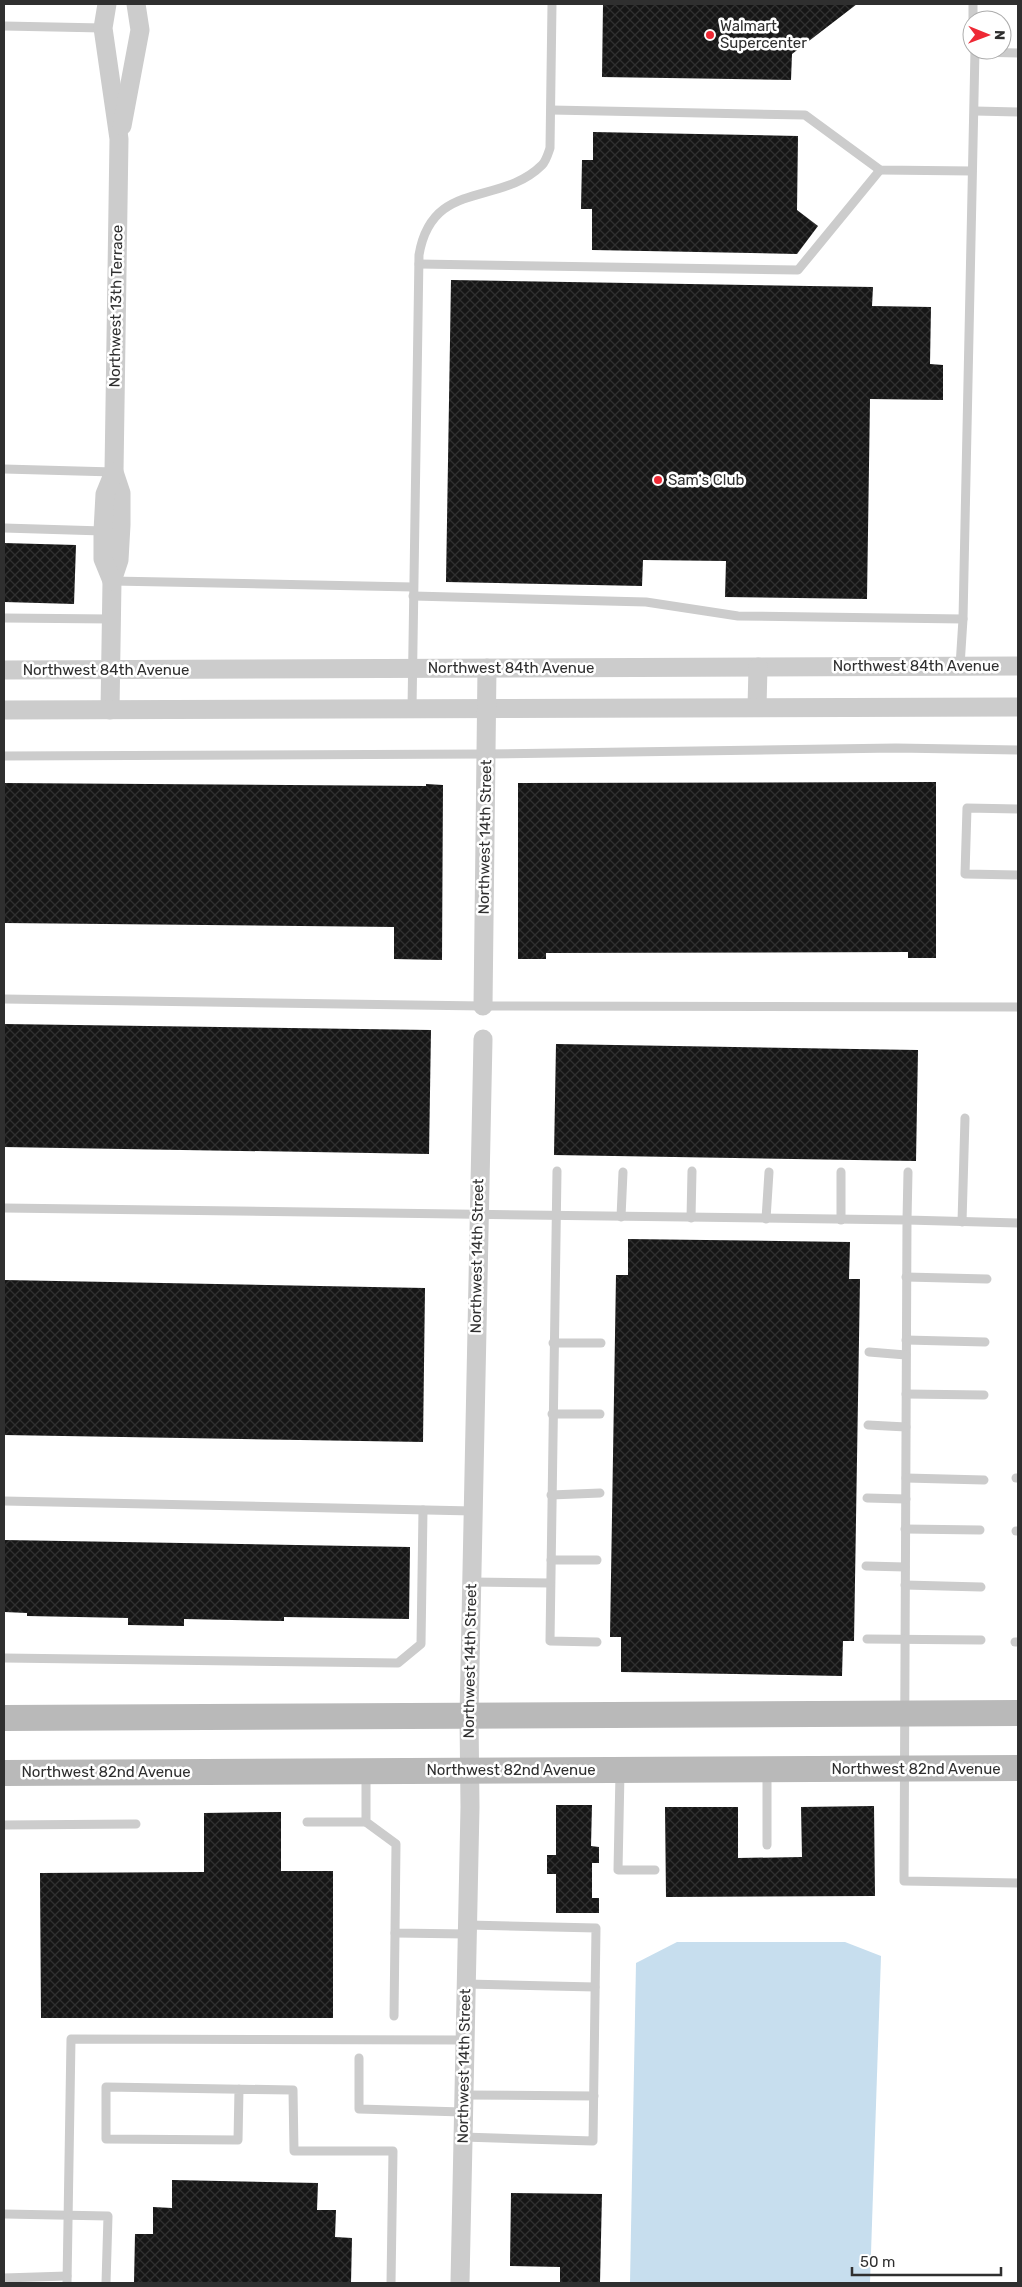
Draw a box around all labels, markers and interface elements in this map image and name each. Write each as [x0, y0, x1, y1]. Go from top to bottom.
north arrow [962, 10, 1012, 60]
place label: Walmart Supercenter [720, 17, 807, 52]
marker: Walmart Supercenter [704, 29, 716, 41]
text: N [991, 30, 1008, 40]
street label: Northwest 13th Terrace [106, 225, 126, 387]
place label: Sam's Club [668, 471, 744, 489]
marker: Sam's Club [652, 474, 664, 486]
street label: Northwest 84th Avenue [833, 657, 999, 675]
street label: Northwest 84th Avenue [428, 659, 594, 677]
street label: Northwest 84th Avenue [23, 661, 189, 679]
street label: Northwest 14th Street [475, 759, 495, 915]
street label: Northwest 14th Street [467, 1178, 487, 1334]
street label: Northwest 14th Street [460, 1583, 480, 1739]
street label: Northwest 82nd Avenue [831, 1760, 1001, 1778]
street label: Northwest 82nd Avenue [426, 1761, 596, 1779]
street label: Northwest 82nd Avenue [21, 1763, 191, 1781]
street label: Northwest 14th Street [454, 1988, 474, 2144]
scale bar [852, 2244, 1001, 2276]
text: 50 m [860, 2253, 895, 2271]

